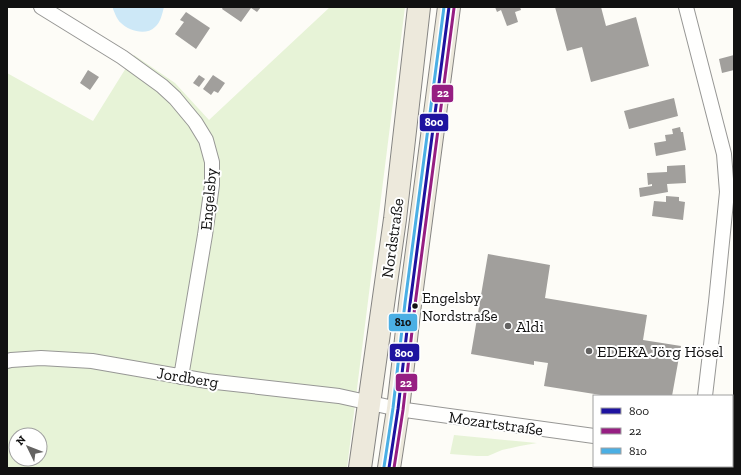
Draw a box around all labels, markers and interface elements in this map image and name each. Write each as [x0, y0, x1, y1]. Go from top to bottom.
line badge: 22 [431, 84, 454, 103]
text: 22 [437, 87, 449, 100]
line badge: 800 [419, 113, 449, 132]
text: 800 [425, 116, 443, 129]
street label: Engelsby [196, 166, 221, 231]
street label: Nordstraße [377, 197, 408, 279]
place label: Engelsby Nordstraße [422, 289, 497, 325]
marker: Engelsby Nordstraße [410, 301, 420, 311]
line badge: 810 [388, 313, 418, 332]
text: 810 [395, 316, 411, 329]
place label: Aldi [516, 317, 544, 336]
marker: Aldi [503, 321, 513, 331]
place label: EDEKA Jörg Hösel [597, 342, 723, 361]
line badge: 800 [389, 343, 420, 362]
marker: EDEKA Jörg Hösel [584, 346, 594, 356]
text: 800 [395, 347, 413, 360]
street label: Jordberg [156, 363, 220, 392]
line badge: 22 [395, 373, 418, 392]
text: 22 [400, 377, 412, 390]
legend [593, 395, 733, 467]
text: 800 [629, 404, 649, 418]
street label: Mozartstraße [448, 407, 544, 440]
text: 22 [629, 424, 641, 438]
north arrow [8, 427, 48, 467]
text: N [13, 433, 29, 448]
text: 810 [629, 444, 647, 458]

